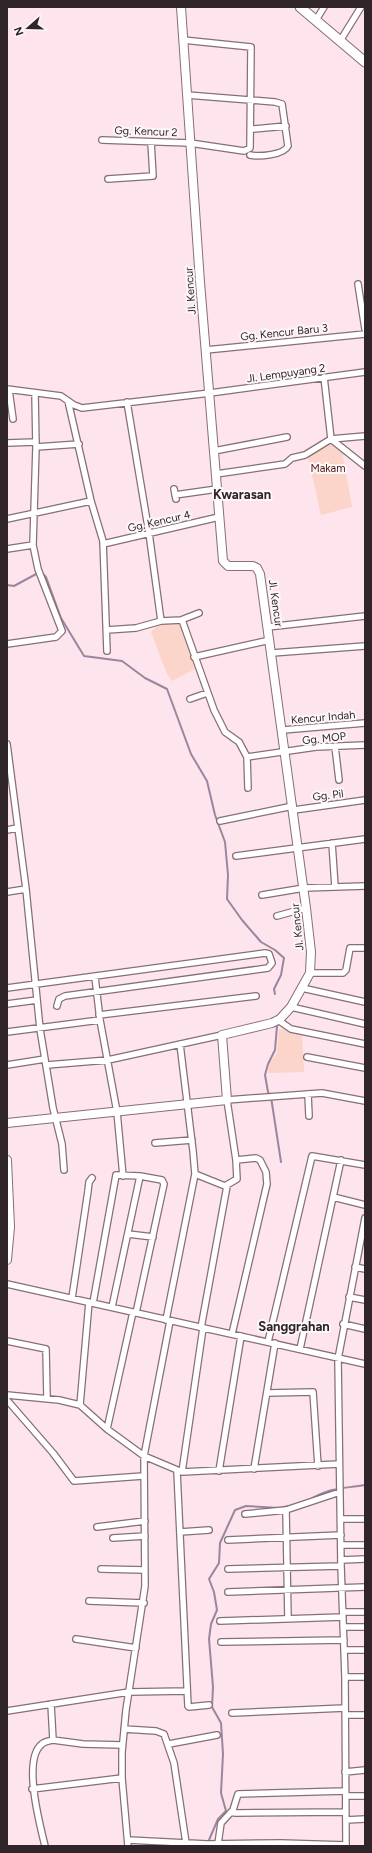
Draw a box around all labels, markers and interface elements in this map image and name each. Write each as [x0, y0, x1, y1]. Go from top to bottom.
north arrow [8, 8, 48, 48]
text: N [12, 25, 27, 37]
street label: Gg. Kencur 2 [114, 124, 178, 139]
street label: Jl. Kencur [182, 266, 199, 315]
street label: Gg. Kencur Baru 3 [240, 321, 329, 344]
street label: Jl. Lempuyang 2 [246, 362, 326, 385]
park label: Makam [310, 462, 346, 475]
district label: Kwarasan [213, 487, 271, 502]
street label: Gg. Kencur 4 [126, 508, 192, 535]
street label: Jl. Kencur [266, 579, 285, 628]
street label: Kencur Indah [290, 708, 356, 727]
street label: Gg. MOP [301, 730, 347, 747]
street label: Gg. Pil [312, 787, 344, 804]
street label: Jl. Kencur [289, 902, 306, 951]
district label: Sanggrahan [258, 1319, 330, 1334]

